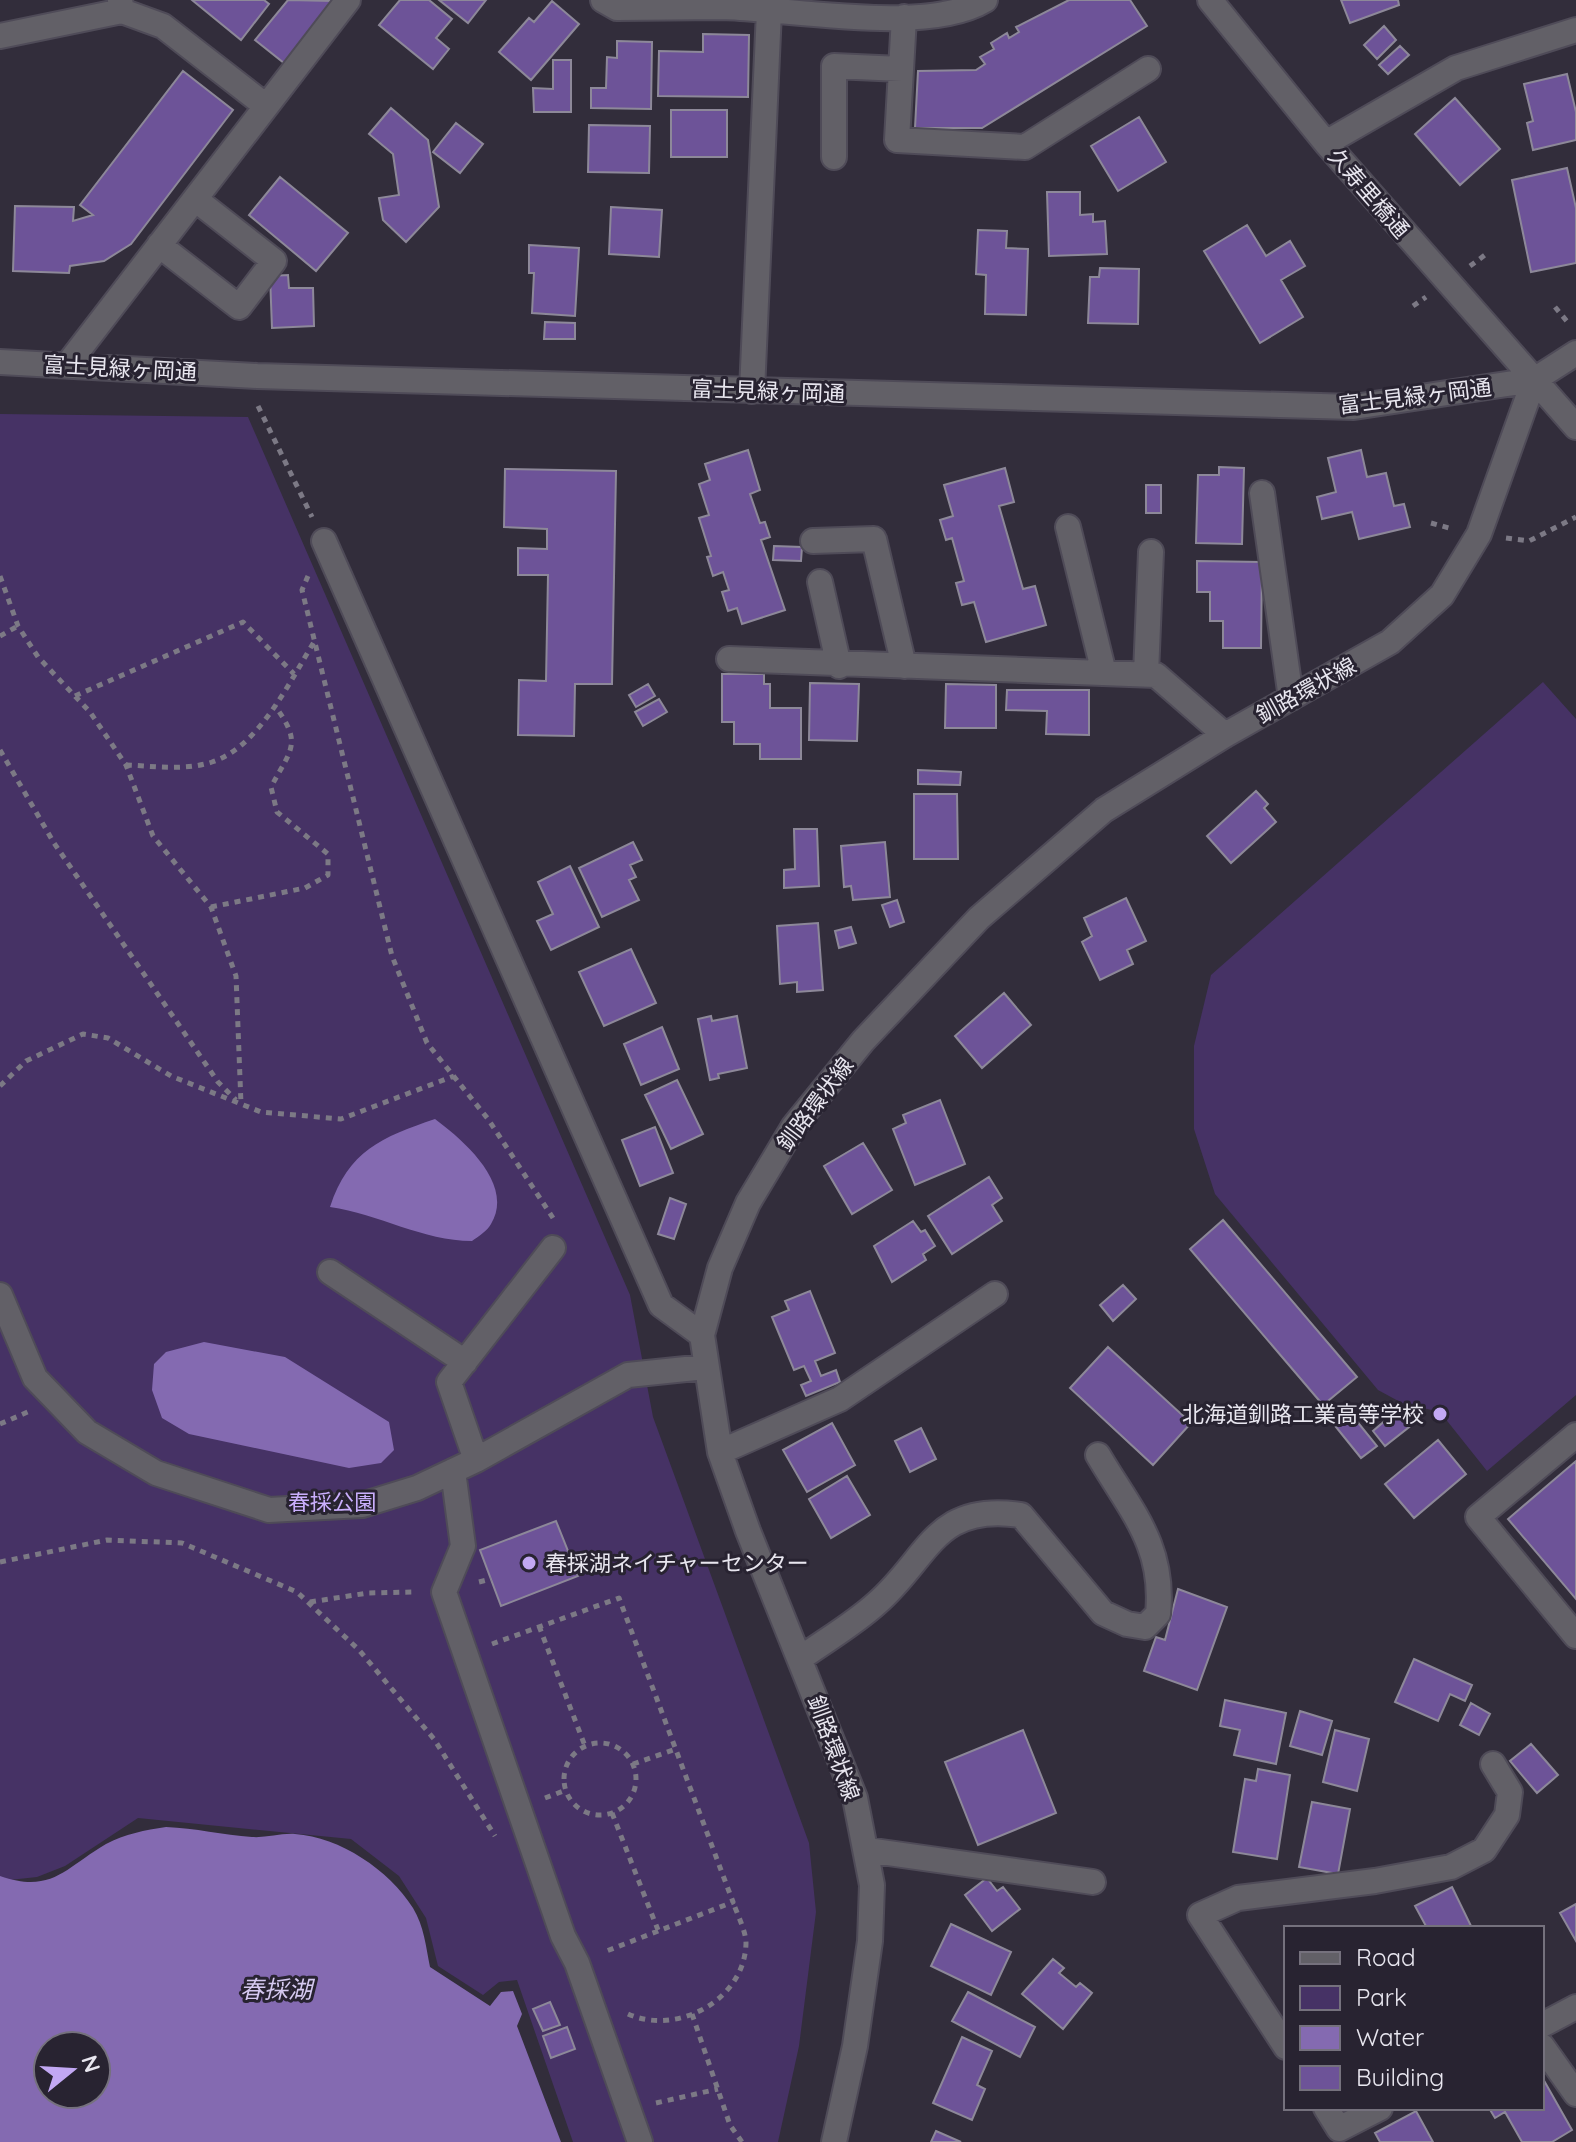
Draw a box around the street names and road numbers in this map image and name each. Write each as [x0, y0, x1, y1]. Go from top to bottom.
street label: 久寿里橋通 [1322, 142, 1416, 244]
street label: 富士見緑ヶ岡通 [42, 350, 198, 386]
street label: 富士見緑ヶ岡通 [1337, 373, 1493, 419]
street label: 富士見緑ヶ岡通 [691, 374, 845, 408]
street label: 釧路環状線 [1251, 651, 1361, 729]
street label: 釧路環状線 [771, 1052, 859, 1156]
street label: 釧路環状線 [802, 1692, 866, 1804]

